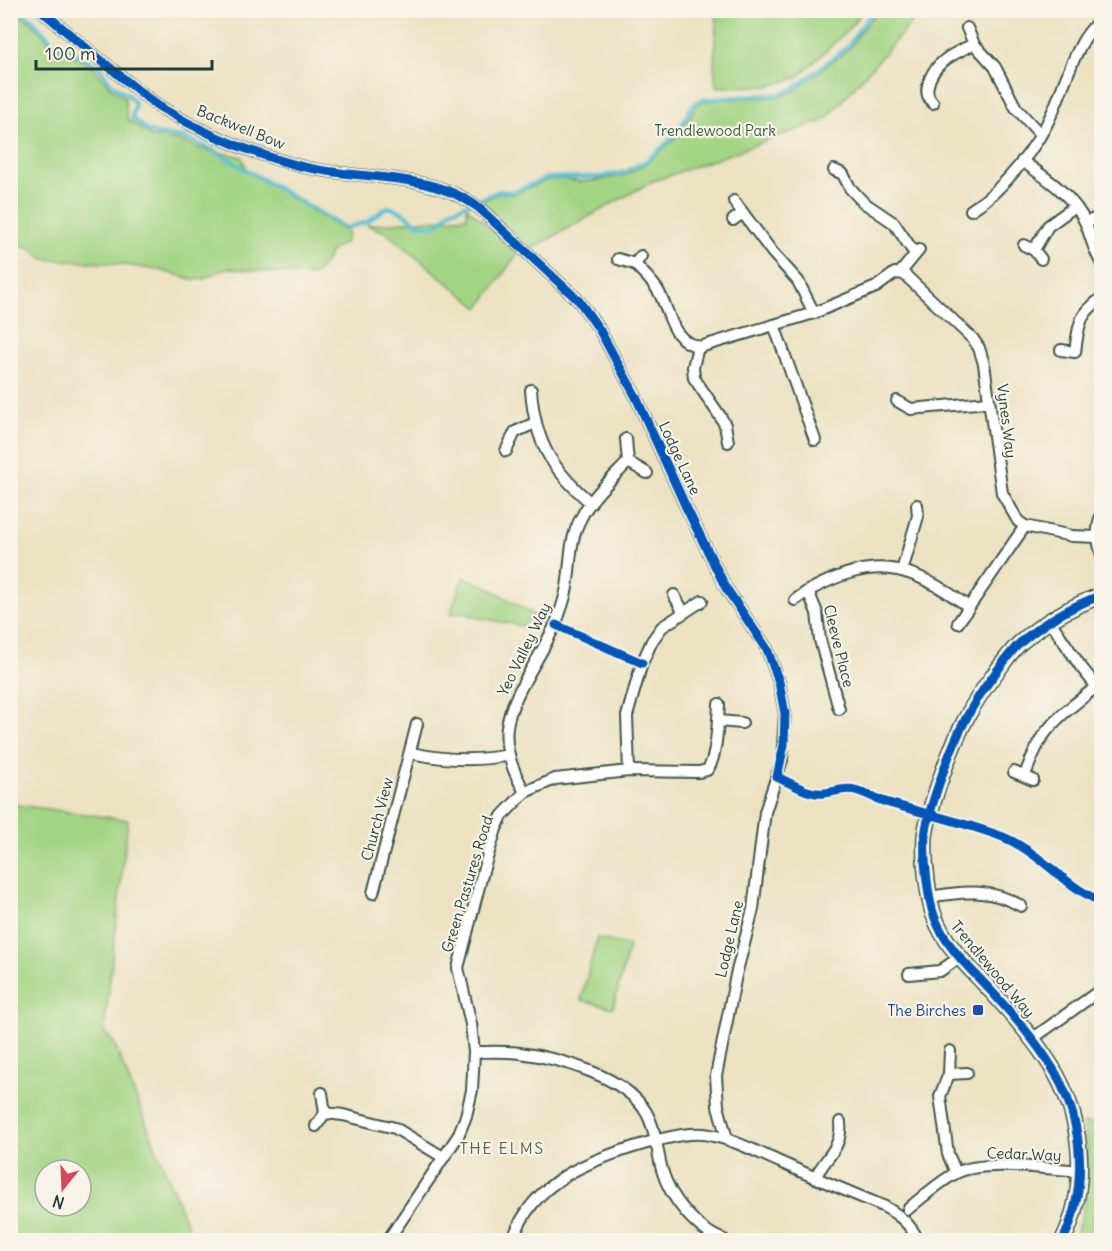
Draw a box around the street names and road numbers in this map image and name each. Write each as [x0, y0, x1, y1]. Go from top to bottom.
street label: Backwell Bow [194, 101, 288, 153]
street label: Vynes Way [993, 383, 1021, 459]
street label: Lodge Lane [655, 418, 705, 498]
street label: Yeo Valley Way [493, 599, 555, 699]
street label: Cleeve Place [820, 603, 858, 689]
street label: Church View [357, 775, 397, 863]
street label: Green Pastures Road [437, 813, 497, 955]
street label: Lodge Lane [711, 899, 747, 979]
street label: Trendlewood Way [947, 917, 1039, 1021]
street label: Cedar Way [986, 1143, 1062, 1165]

